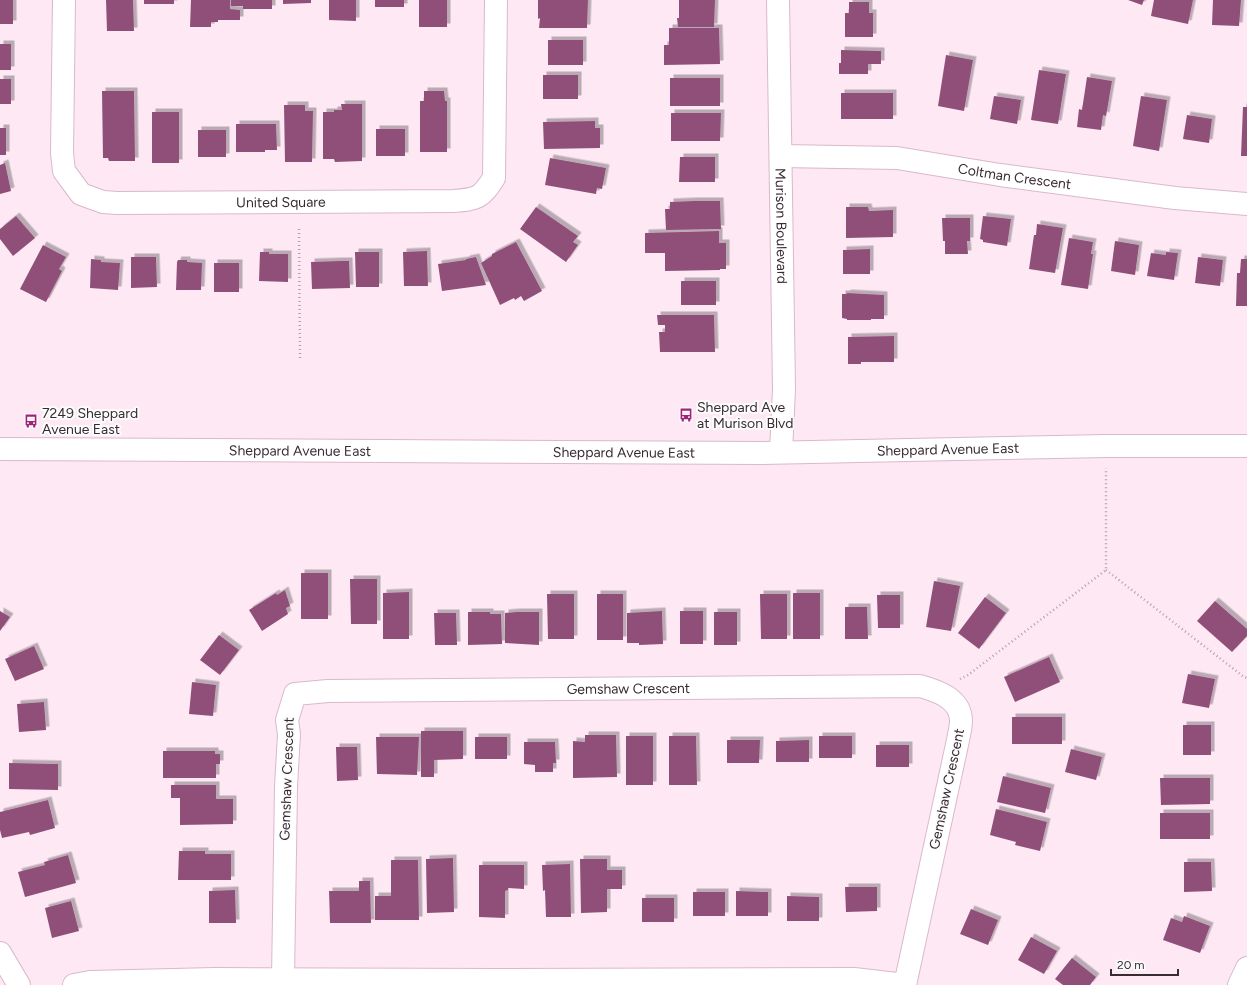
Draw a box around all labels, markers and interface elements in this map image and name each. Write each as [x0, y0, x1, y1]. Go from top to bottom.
street label: Coltman Crescent [957, 160, 1072, 193]
street label: Murison Boulevard [772, 168, 791, 284]
street label: United Square [236, 193, 326, 211]
place label: Sheppard Ave at Murison Blvd [697, 399, 793, 432]
place label: 7249 Sheppard Avenue East [42, 405, 138, 438]
bus stop icon: Sheppard Ave at Murison Blvd [678, 407, 694, 423]
bus stop icon: 7249 Sheppard Avenue East [23, 413, 39, 429]
street label: Sheppard Avenue East [877, 439, 1019, 459]
street label: Sheppard Avenue East [229, 442, 371, 459]
street label: Sheppard Avenue East [553, 443, 695, 461]
street label: Gemshaw Crescent [567, 679, 690, 697]
street label: Gemshaw Crescent [276, 717, 298, 841]
street label: Gemshaw Crescent [926, 727, 968, 851]
scale bar [1111, 951, 1178, 977]
text: 20 m [1117, 958, 1145, 972]

